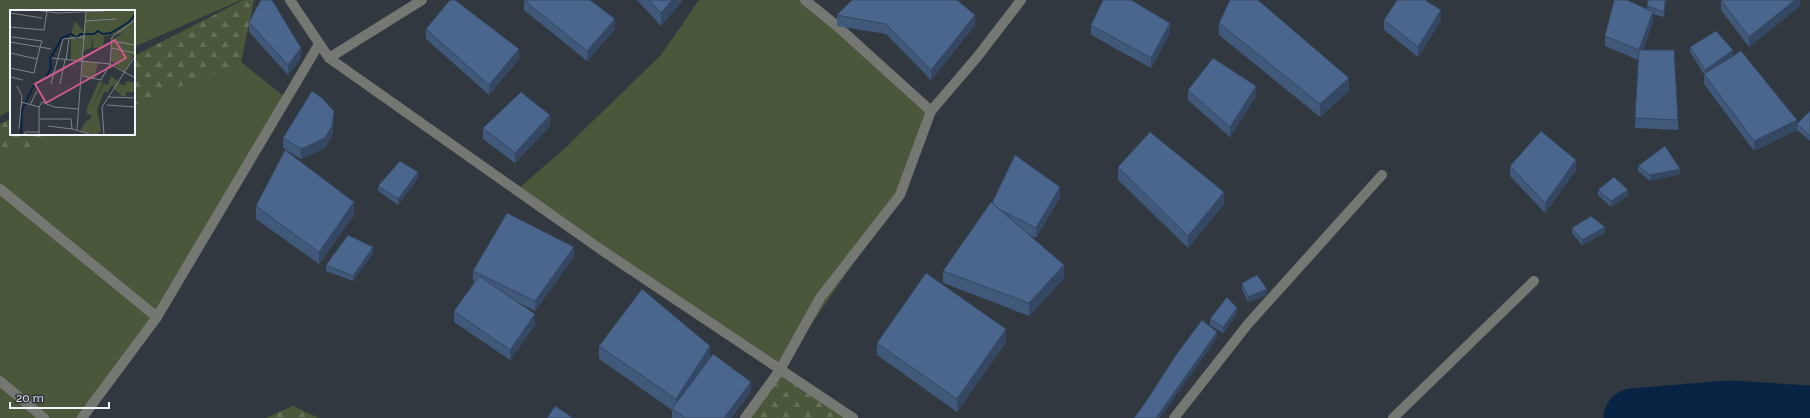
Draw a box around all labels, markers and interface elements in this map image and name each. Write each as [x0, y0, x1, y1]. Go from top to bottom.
inset map [10, 10, 135, 135]
scale bar [10, 384, 109, 410]
text: 20 m [16, 391, 44, 405]

